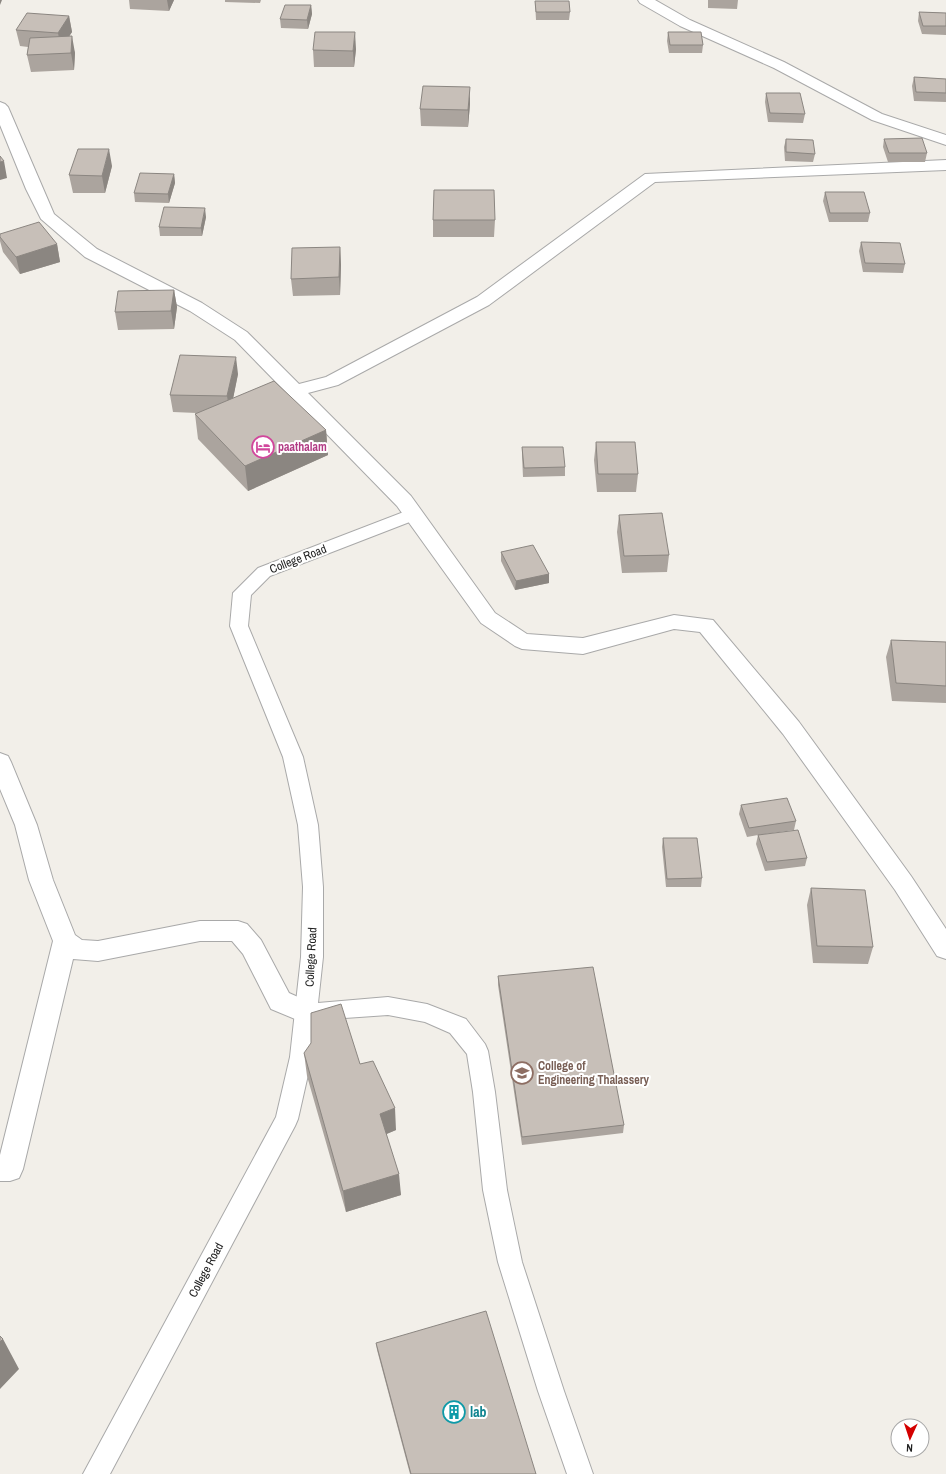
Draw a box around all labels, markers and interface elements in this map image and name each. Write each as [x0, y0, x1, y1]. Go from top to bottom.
hotel icon: paathalam [250, 434, 276, 460]
place label: paathalam [278, 439, 327, 455]
street label: College Road [267, 541, 329, 577]
street label: College Road [301, 927, 321, 987]
place label: College of Engineering Thalassery [538, 1058, 650, 1088]
school or university icon: College of Engineering Thalassery [509, 1060, 535, 1086]
street label: College Road [185, 1240, 227, 1300]
building icon: lab [441, 1399, 467, 1425]
place label: lab [470, 1403, 487, 1421]
north arrow [890, 1418, 930, 1458]
text: N [906, 1441, 913, 1455]

